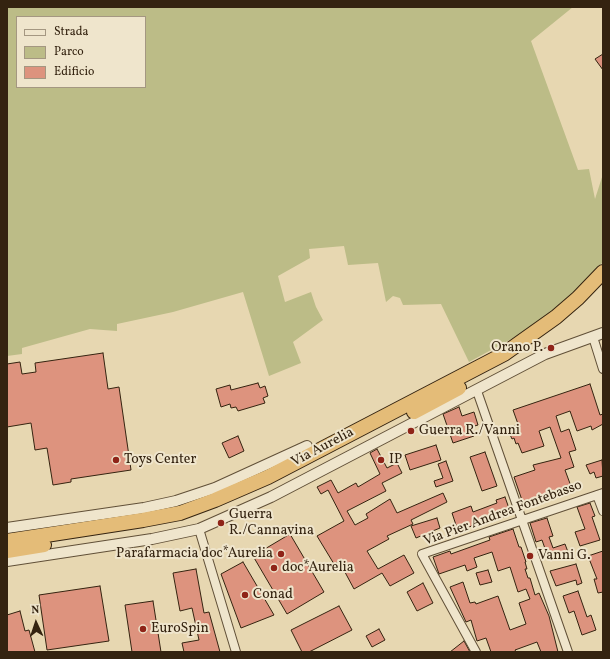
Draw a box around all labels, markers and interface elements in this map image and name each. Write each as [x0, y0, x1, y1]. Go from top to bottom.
legend [16, 16, 146, 88]
text: Strada [54, 24, 89, 40]
text: Parco [54, 44, 84, 60]
text: Edificio [54, 64, 94, 80]
place label: Orano P. [491, 340, 543, 356]
marker: Orano P. [546, 343, 556, 353]
place label: Guerra R./Vanni [419, 423, 520, 439]
street label: Via Aurelia [289, 425, 357, 471]
marker: Guerra R./Vanni [406, 426, 416, 436]
place label: Toys Center [124, 452, 196, 468]
place label: IP [389, 452, 402, 468]
marker: Toys Center [111, 455, 121, 465]
marker: IP [376, 455, 386, 465]
street label: Via Pier Andrea Fontebasso [421, 477, 585, 551]
place label: Guerra R./Cannavina [229, 507, 314, 540]
marker: Guerra R./Cannavina [216, 518, 226, 528]
place label: Parafarmacia doc*Aurelia [116, 546, 273, 562]
place label: Vanni G. [538, 548, 591, 564]
marker: Parafarmacia doc*Aurelia [276, 549, 286, 559]
marker: Vanni G. [525, 551, 535, 561]
place label: doc*Aurelia [282, 560, 354, 576]
marker: doc*Aurelia [269, 563, 279, 573]
place label: Conad [253, 587, 293, 603]
marker: Conad [240, 590, 250, 600]
north arrow [16, 603, 56, 643]
text: N [31, 603, 40, 618]
place label: EuroSpin [151, 621, 209, 637]
marker: EuroSpin [138, 624, 148, 634]

